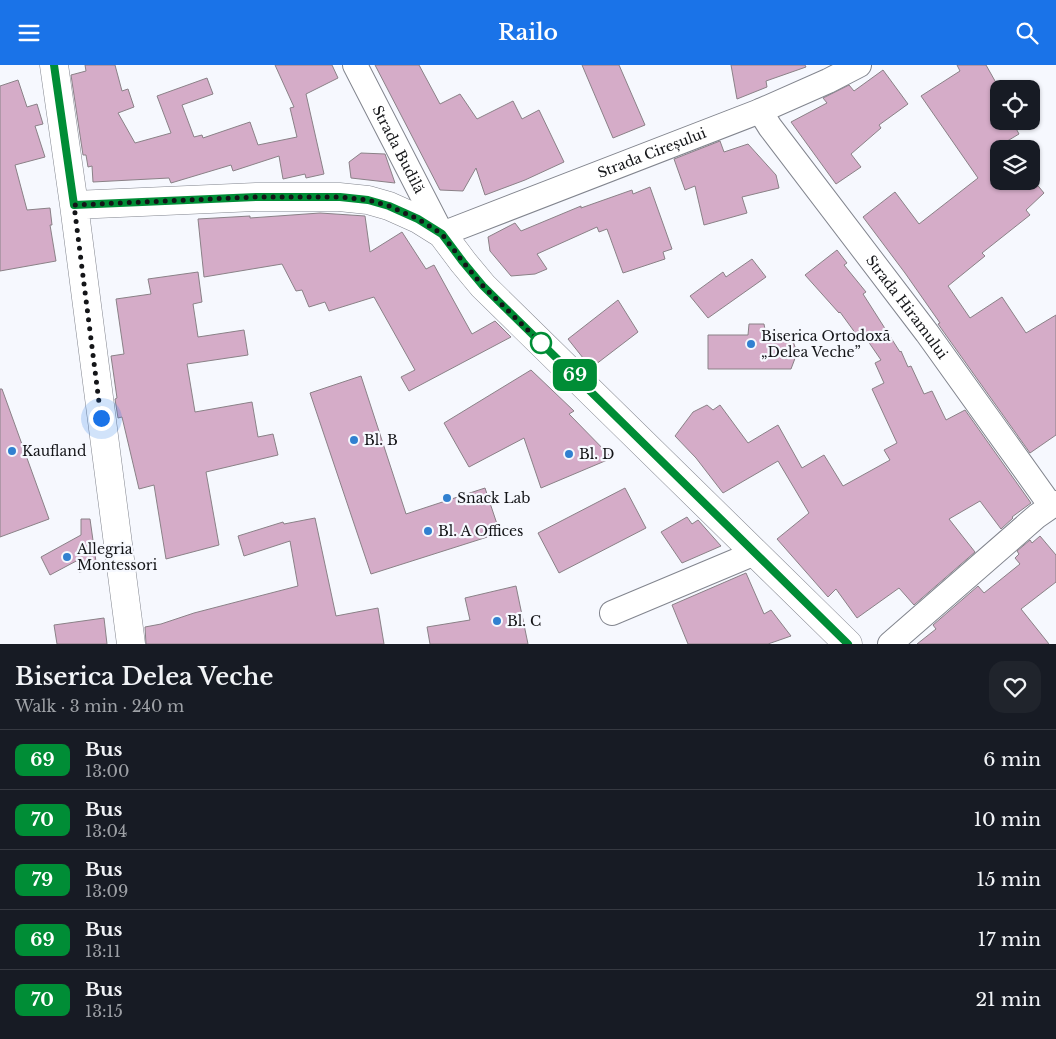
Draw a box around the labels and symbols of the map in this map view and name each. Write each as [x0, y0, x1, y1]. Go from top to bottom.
street label: Strada Budilă [368, 102, 429, 197]
street label: Strada Cireșului [595, 124, 709, 182]
street label: Strada Hiramului [862, 252, 952, 363]
place label: Biserica Ortodoxă „Delea Veche” [761, 327, 891, 361]
unlabelled marker [530, 332, 552, 354]
marker: Biserica Ortodoxă „Delea Veche” [745, 338, 757, 350]
line badge: 69 [552, 359, 598, 391]
your location [89, 406, 114, 431]
place label: Bl. B [364, 431, 398, 449]
marker: Bl. B [348, 434, 360, 446]
place label: Kaufland [22, 442, 87, 460]
marker: Kaufland [6, 445, 18, 457]
place label: Bl. D [579, 445, 614, 463]
marker: Bl. D [563, 448, 575, 460]
place label: Snack Lab [457, 489, 530, 507]
marker: Snack Lab [441, 492, 453, 504]
place label: Bl. A Offices [438, 522, 523, 540]
marker: Bl. A Offices [422, 525, 434, 537]
place label: Allegria Montessori [76, 540, 158, 574]
marker: Allegria Montessori [61, 551, 73, 563]
place label: Bl. C [507, 612, 541, 630]
marker: Bl. C [491, 615, 503, 627]

